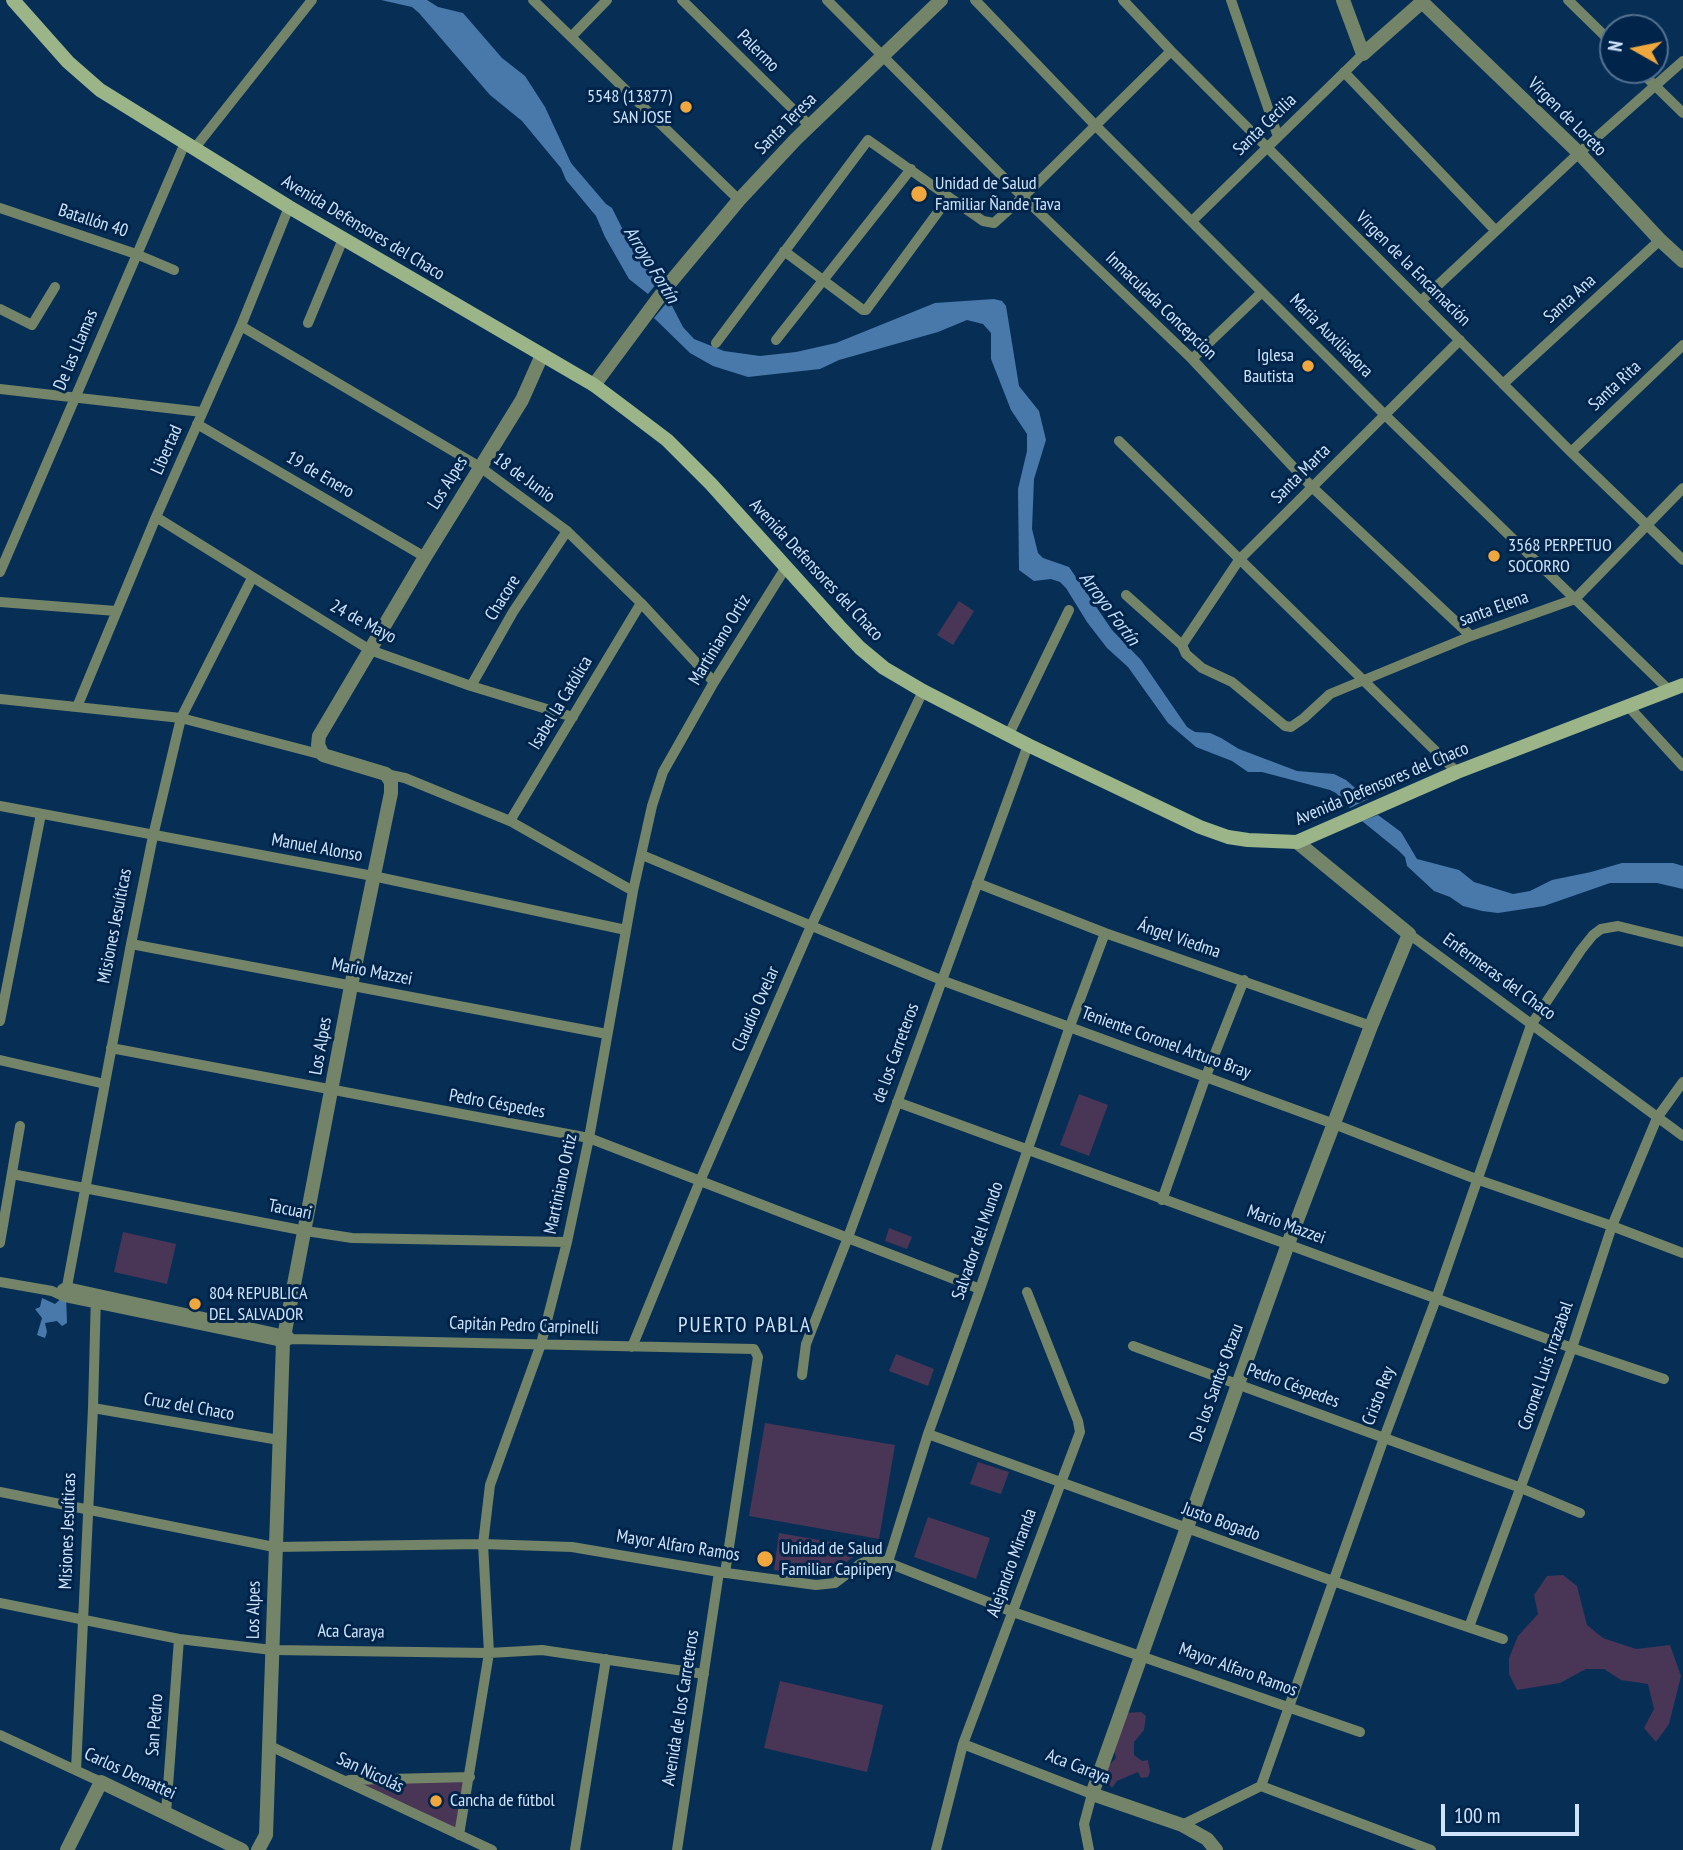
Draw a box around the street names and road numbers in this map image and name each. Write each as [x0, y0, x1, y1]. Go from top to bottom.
street label: Palermo [732, 25, 784, 77]
street label: Virgen de Loreto [1523, 73, 1611, 161]
street label: Santa Teresa [751, 89, 821, 159]
street label: Santa Cecilia [1229, 90, 1301, 160]
street label: Avenida Defensores del Chaco [278, 171, 448, 285]
street label: Batallón 40 [55, 200, 131, 242]
street label: Virgen de la Encarnación [1351, 207, 1475, 331]
street label: Inmaculada Concepcion [1101, 247, 1221, 365]
street label: Santa Ana [1540, 270, 1600, 328]
street label: Maria Auxiliadora [1285, 290, 1377, 382]
street label: De las Llamas [49, 306, 103, 394]
street label: Santa Rita [1584, 356, 1646, 416]
street label: Libertad [147, 422, 187, 478]
street label: Santa Marta [1267, 440, 1335, 508]
street label: 19 de Enero [282, 447, 358, 503]
street label: 18 de Junio [489, 448, 559, 508]
street label: Los Alpes [423, 453, 473, 513]
street label: Avenida Defensores del Chaco [745, 495, 887, 645]
street label: Chacore [481, 571, 525, 625]
street label: santa Elena [1457, 587, 1531, 631]
street label: Martiniano Ortiz [684, 591, 756, 689]
street label: 24 de Mayo [326, 595, 400, 649]
street label: Isabel la Católica [525, 652, 597, 754]
street label: Avenida Defensores del Chaco [1292, 738, 1472, 830]
street label: Manuel Alonso [270, 829, 364, 867]
street label: Misiones Jesuíticas [93, 867, 137, 985]
street label: Ángel Viedma [1135, 915, 1223, 963]
street label: Enfermeras del Chaco [1438, 929, 1560, 1025]
street label: Mario Mazzei [330, 954, 414, 990]
street label: Claudio Ovelar [728, 963, 784, 1055]
street label: de los Carreteros [868, 1000, 924, 1106]
street label: Teniente Coronel Arturo Bray [1078, 1002, 1254, 1084]
street label: Los Alpes [305, 1015, 337, 1077]
street label: Pedro Céspedes [447, 1085, 547, 1123]
street label: Martiniano Ortiz [540, 1132, 582, 1236]
street label: Salvador del Mundo [948, 1179, 1008, 1303]
street label: Tacuari [266, 1195, 314, 1225]
street label: Mario Mazzei [1244, 1201, 1328, 1249]
street label: Coronel Luis Irrazabal [1514, 1299, 1578, 1433]
street label: Capitán Pedro Carpinelli [449, 1313, 599, 1339]
street label: De los Santos Otazu [1186, 1321, 1248, 1445]
street label: Pedro Céspedes [1244, 1359, 1342, 1413]
street label: Cristo Rey [1358, 1364, 1400, 1428]
street label: Cruz del Chaco [142, 1388, 236, 1426]
street label: Misiones Jesuíticas [55, 1472, 81, 1590]
street label: Justo Bogado [1179, 1498, 1263, 1546]
street label: Alejandro Miranda [982, 1506, 1042, 1620]
street label: Mayor Alfaro Ramos [615, 1526, 741, 1566]
street label: Los Alpes [243, 1581, 265, 1639]
street label: Aca Caraya [317, 1621, 385, 1643]
street label: Avenida de los Carreteros [658, 1629, 704, 1787]
street label: Mayor Alfaro Ramos [1176, 1639, 1300, 1701]
street label: San Pedro [142, 1693, 168, 1757]
street label: Carlos Demattei [81, 1743, 179, 1805]
street label: Aca Caraya [1043, 1745, 1113, 1789]
street label: San Nicolás [333, 1748, 407, 1798]

